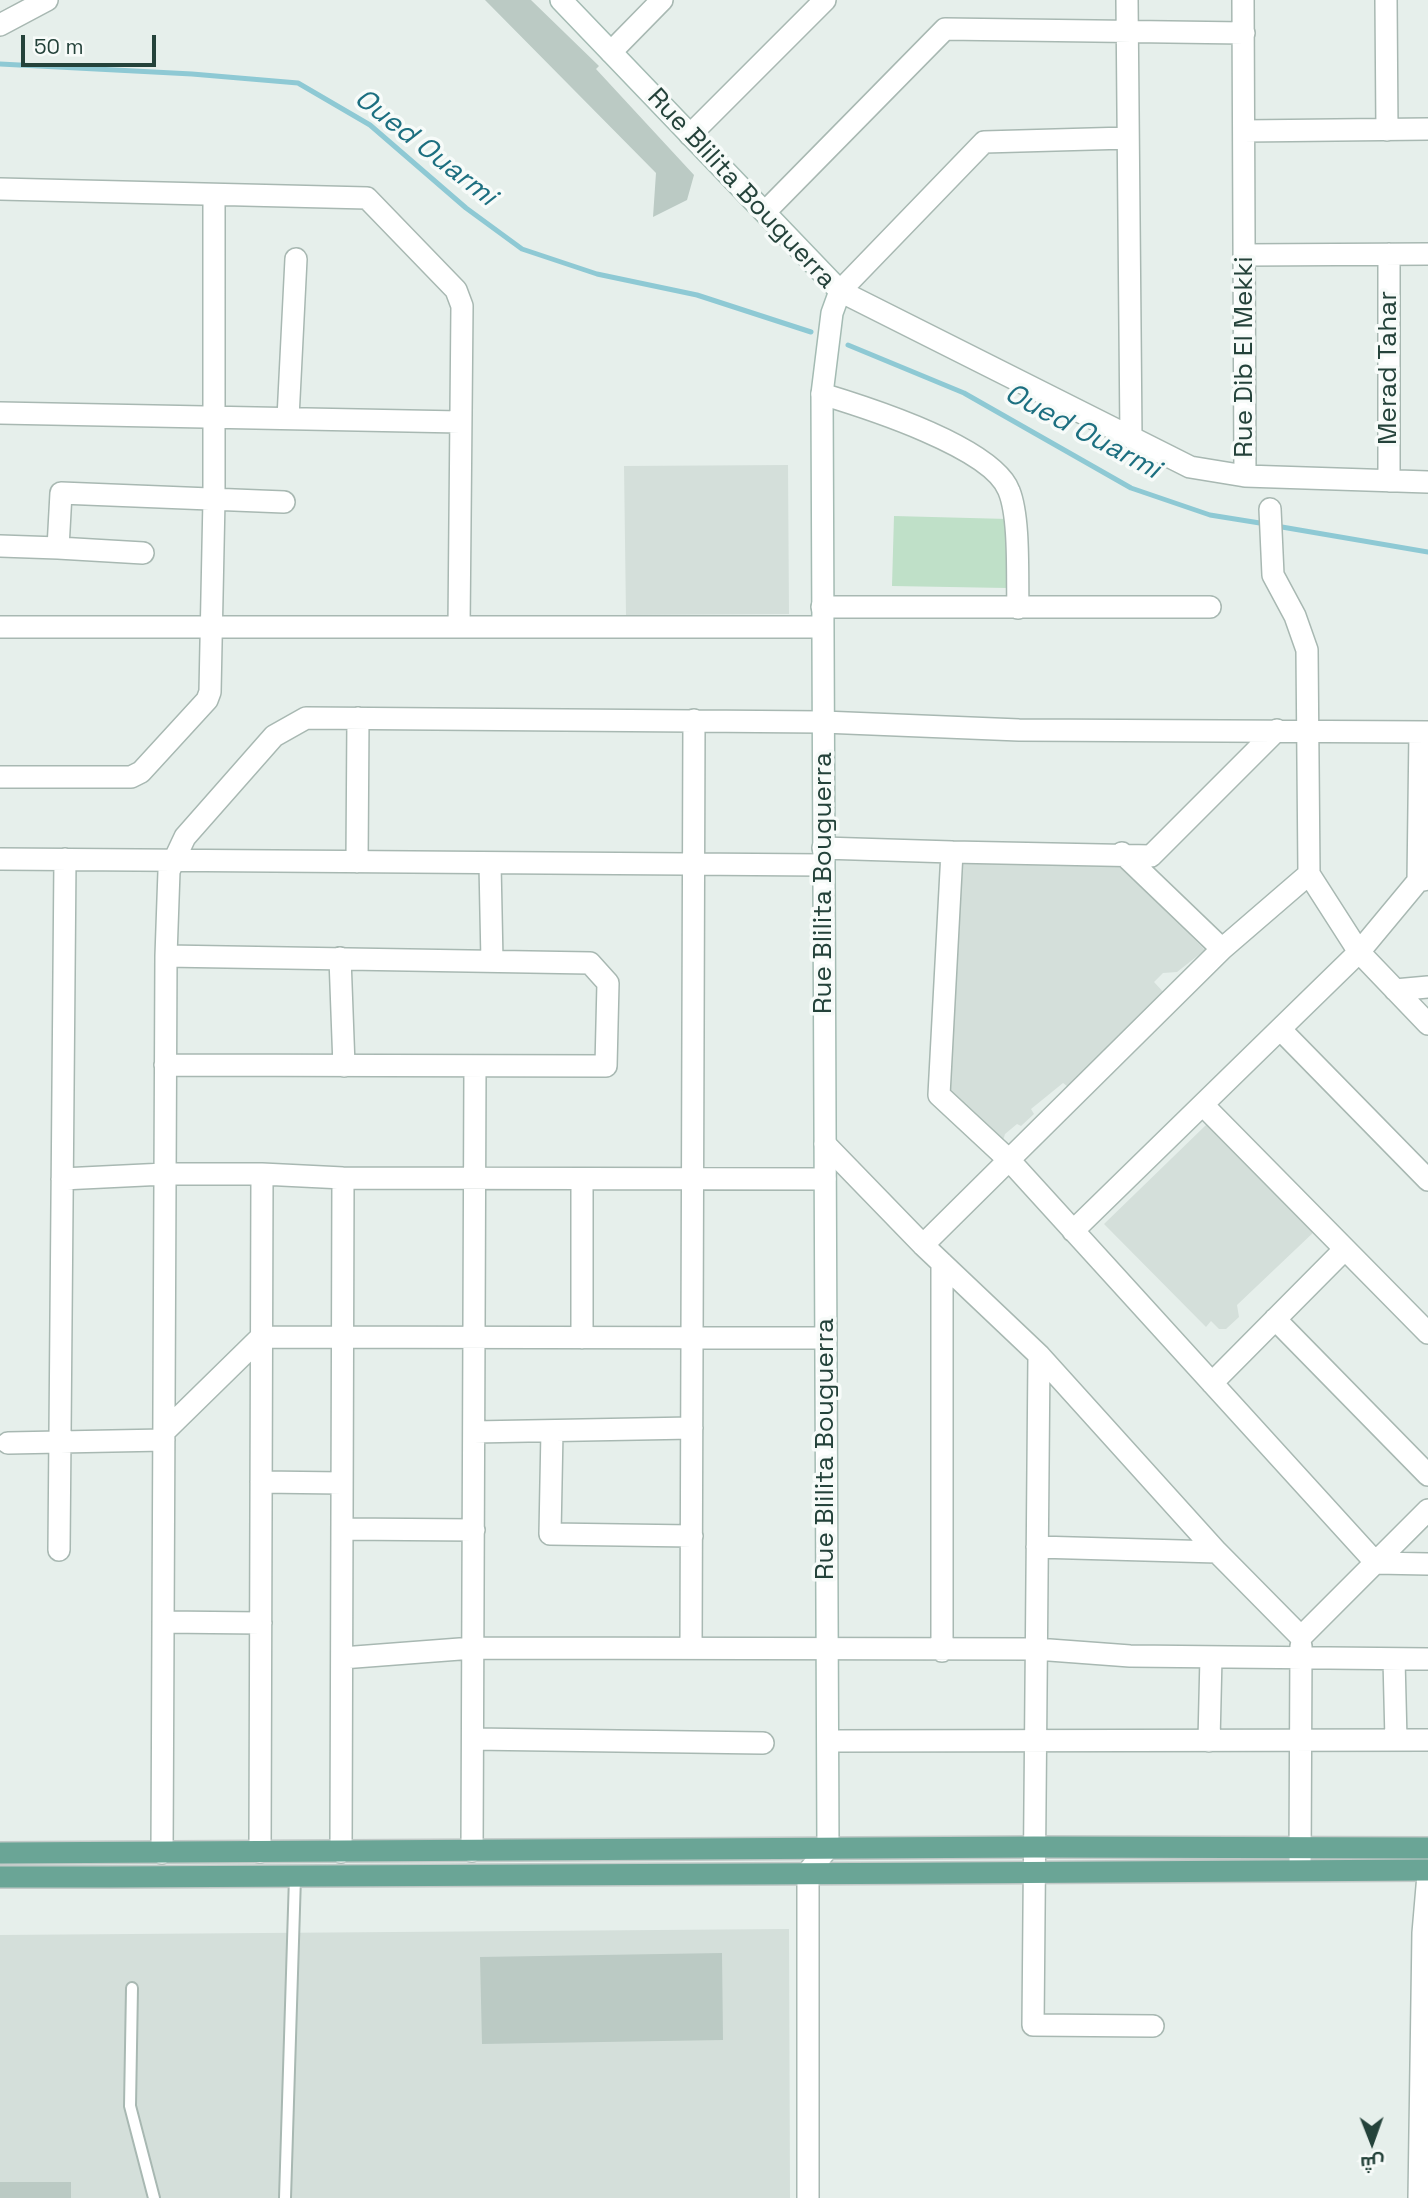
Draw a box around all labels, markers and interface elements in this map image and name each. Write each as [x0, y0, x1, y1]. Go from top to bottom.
scale bar [24, 21, 159, 65]
text: 50 m [34, 33, 84, 60]
water label: Oued Ouarmi [347, 82, 503, 214]
street label: Rue Blilita Bouguerra [640, 83, 842, 295]
street label: Rue Dib El Mekki [1229, 256, 1261, 458]
street label: Merad Tahar [1373, 291, 1405, 445]
water label: Oued Ouarmi [999, 377, 1165, 487]
street label: Rue Blilita Bouguerra [808, 752, 840, 1014]
street label: Rue Blilita Bouguerra [810, 1318, 842, 1580]
north arrow [1337, 2107, 1407, 2177]
text: ش [1360, 2151, 1385, 2176]

